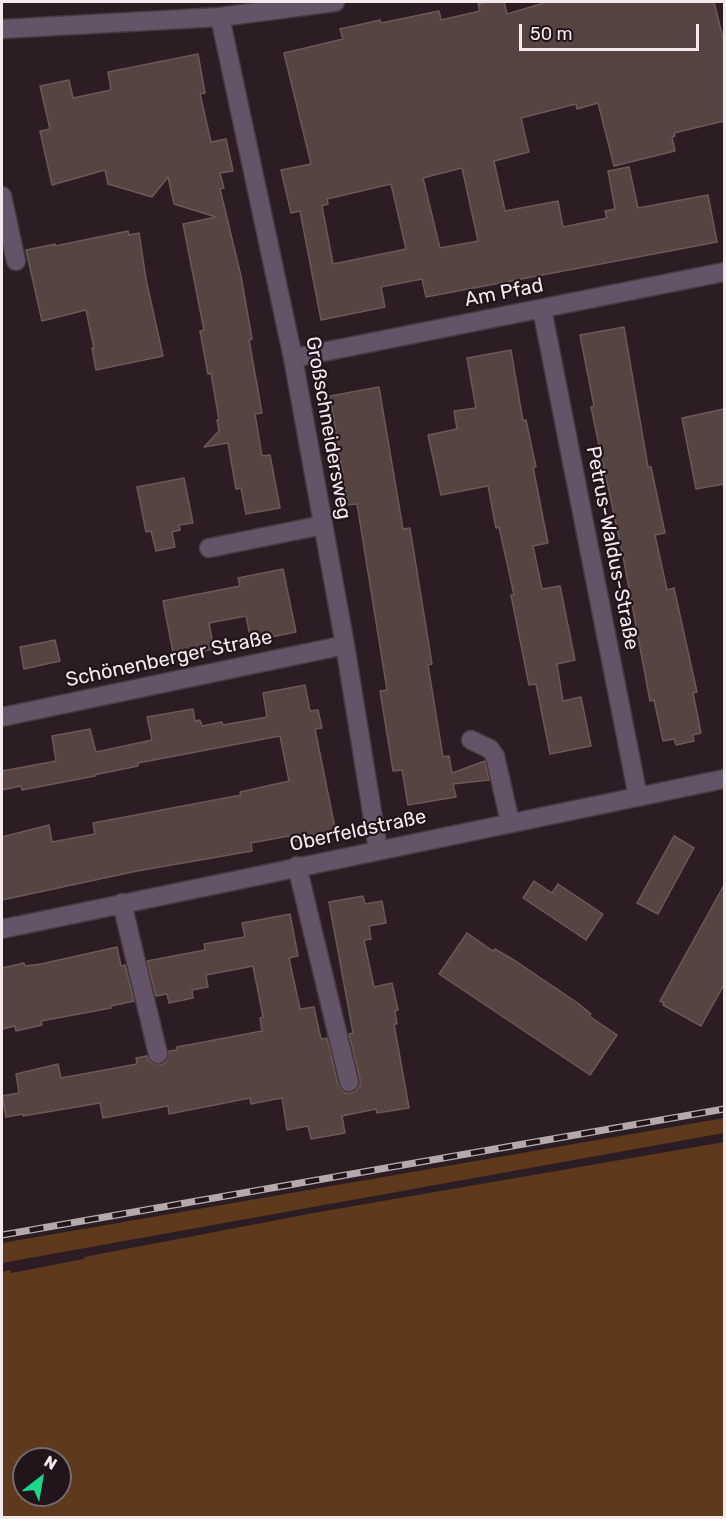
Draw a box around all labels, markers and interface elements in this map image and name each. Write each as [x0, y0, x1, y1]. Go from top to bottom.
scale bar [522, 12, 702, 50]
text: 50 m [530, 23, 573, 45]
street label: Am Pfad [463, 274, 545, 312]
street label: Großschneidersweg [300, 335, 356, 521]
street label: Petrus-Waldus-Straße [580, 444, 644, 652]
street label: Schönenberger Straße [64, 625, 274, 693]
street label: Oberfeldstraße [287, 805, 429, 857]
north arrow [12, 1447, 72, 1507]
text: N [41, 1452, 60, 1474]

